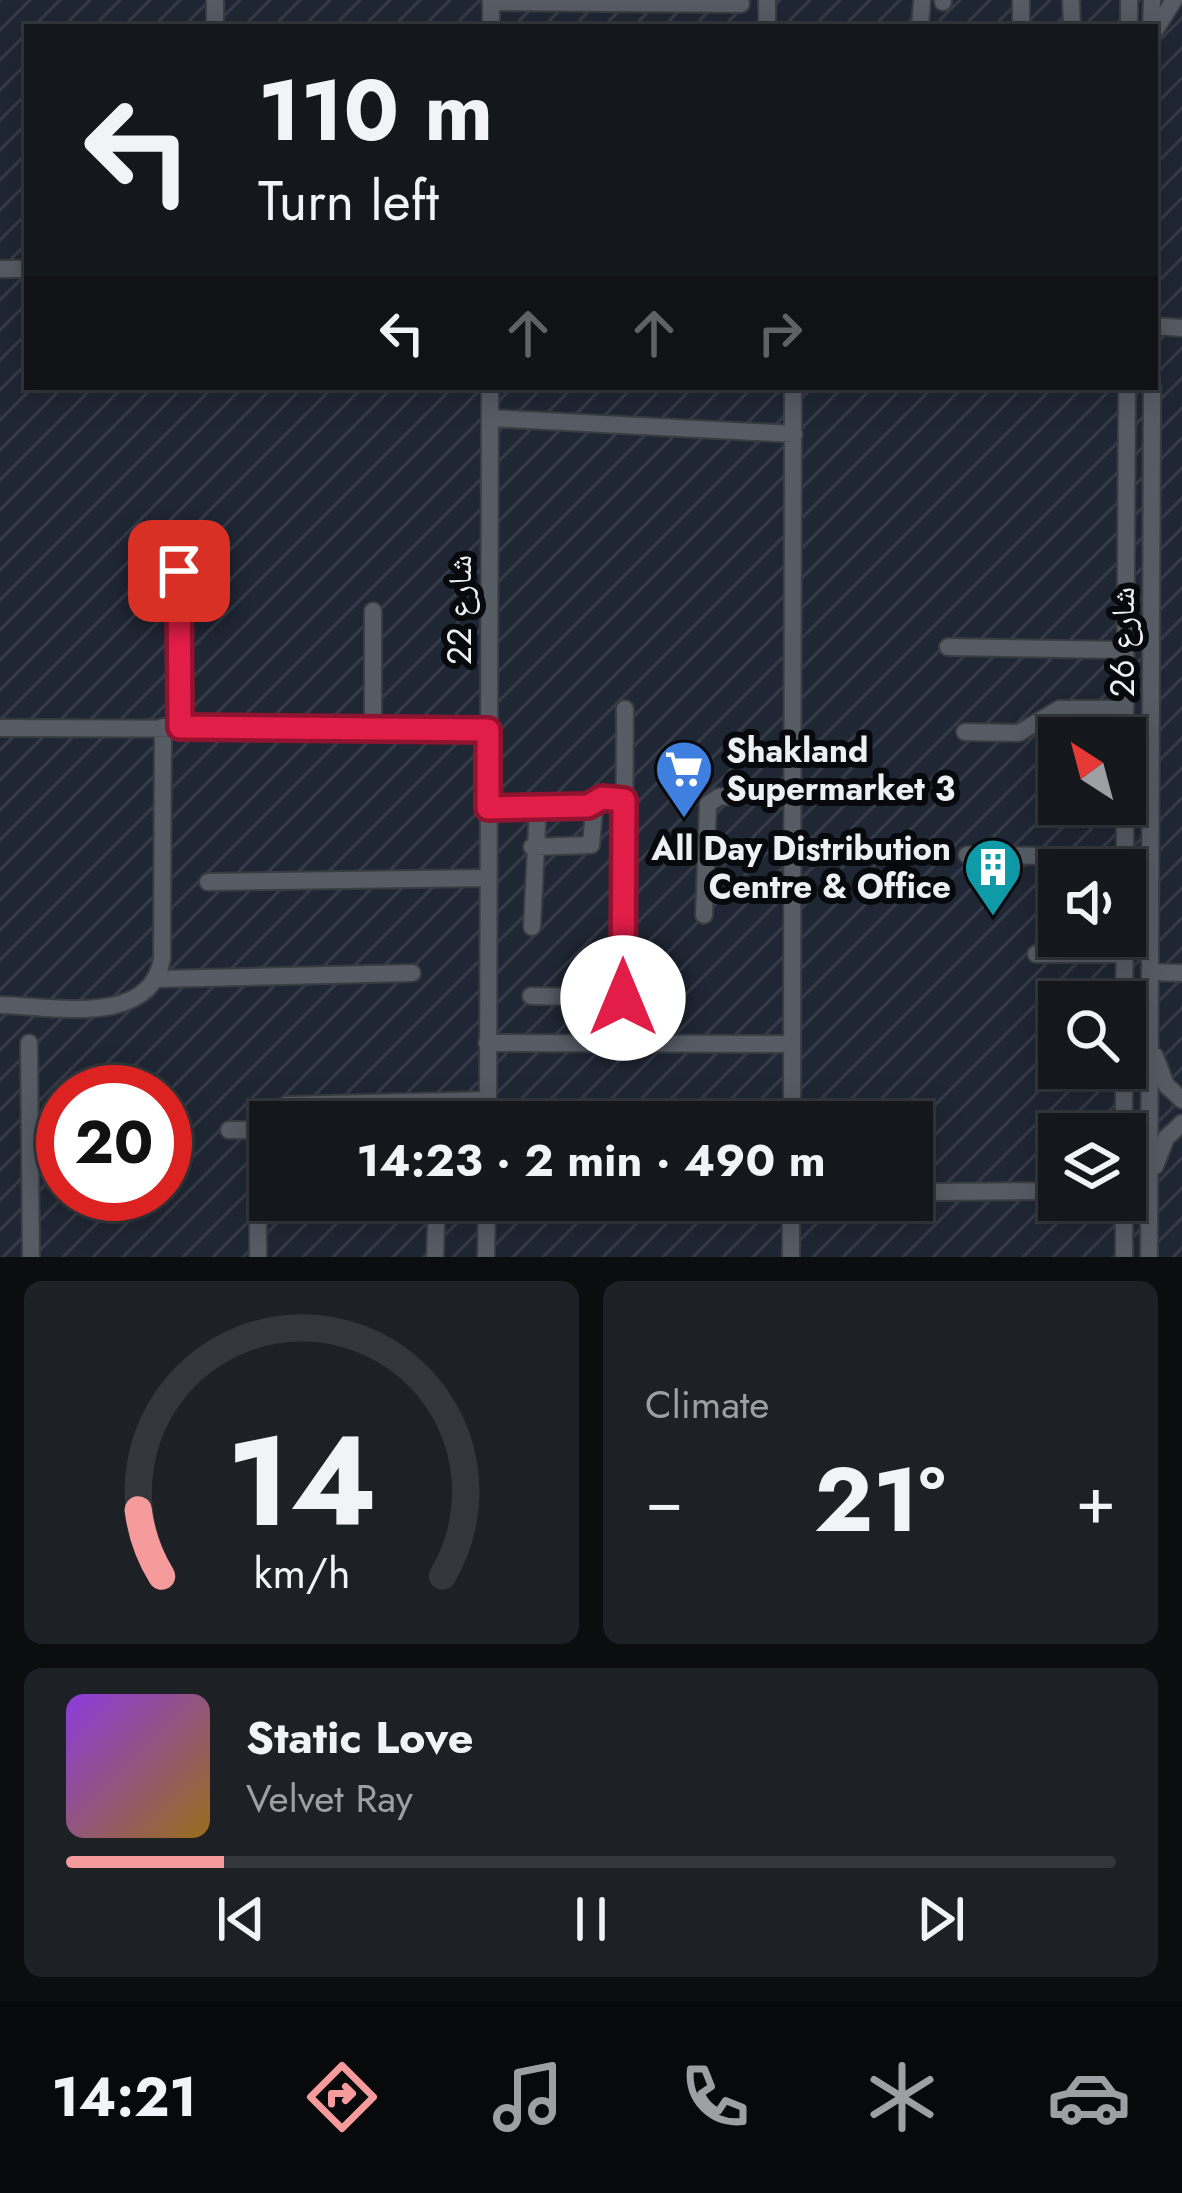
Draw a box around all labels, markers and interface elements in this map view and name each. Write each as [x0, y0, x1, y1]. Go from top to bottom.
text: 110 m [258, 50, 493, 172]
icon: left [60, 72, 216, 228]
text: Turn left [258, 162, 439, 240]
icon: left [369, 300, 435, 366]
icon: ahead [495, 300, 561, 366]
icon: ahead [621, 300, 687, 366]
icon: right [747, 300, 813, 366]
pin [128, 520, 230, 622]
icon: arrive [146, 538, 212, 604]
street label: شارع 22 [436, 555, 483, 665]
street label: شارع 26 [1099, 587, 1146, 697]
north arrow [1038, 717, 1146, 825]
map controls [1038, 717, 1146, 1221]
place label: Shakland Supermarket 3 [726, 727, 955, 812]
supermarket icon: Shakland Supermarket 3 [653, 738, 715, 820]
place label: All Day Distribution Centre & Office [650, 825, 951, 910]
building icon: All Day Distribution Centre & Office [962, 836, 1024, 918]
button: sound [1038, 849, 1146, 957]
position arrow [560, 935, 686, 1061]
button: search [1038, 981, 1146, 1089]
speed limit sign: 20 [36, 1065, 192, 1221]
button: layers [1038, 1113, 1146, 1221]
text: 14:23 · 2 min · 490 m [356, 1128, 826, 1193]
text: Climate [645, 1376, 769, 1433]
text: 14 [226, 1391, 377, 1572]
text: 21° [814, 1435, 945, 1565]
text: − [645, 1452, 684, 1548]
text: + [1075, 1452, 1116, 1548]
text: km/h [253, 1541, 350, 1603]
text: Static Love [246, 1705, 474, 1770]
text: Velvet Ray [246, 1770, 413, 1827]
icon: previous [208, 1886, 274, 1952]
icon: pause [558, 1886, 624, 1952]
icon: next [908, 1886, 974, 1952]
icon: directions [300, 2055, 384, 2139]
icon: music [486, 2055, 570, 2139]
icon: phone [673, 2055, 757, 2139]
icon: climate [860, 2055, 944, 2139]
icon: car [1047, 2055, 1131, 2139]
text: 14:21 [51, 2058, 197, 2136]

